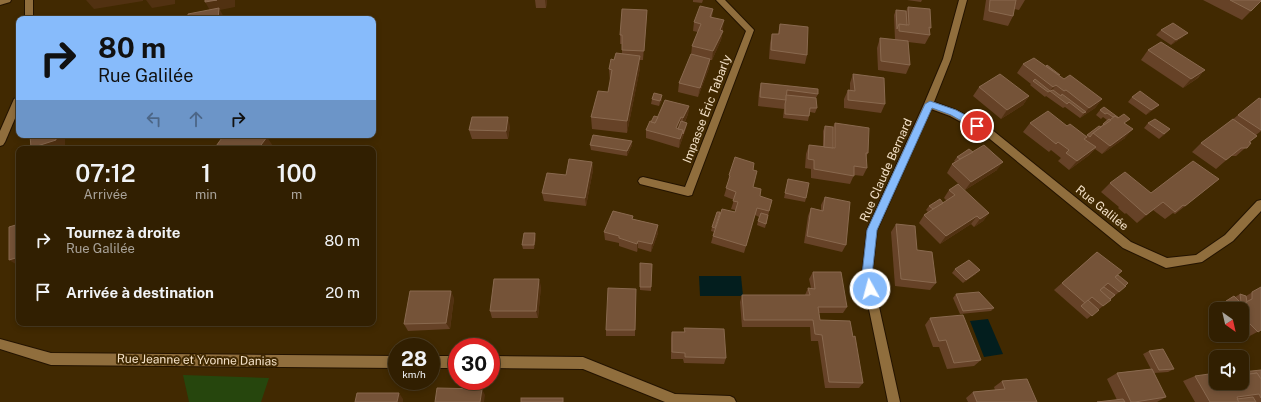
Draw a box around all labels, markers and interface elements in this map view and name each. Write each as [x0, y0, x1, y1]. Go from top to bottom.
text: 80 m [98, 31, 166, 64]
icon: right [32, 32, 84, 84]
street label: Impasse Éric Tabarly [680, 52, 734, 165]
text: Rue Galilée [98, 65, 193, 86]
icon: left [143, 108, 165, 130]
icon: ahead [185, 108, 207, 130]
icon: right [227, 108, 249, 130]
pin [960, 109, 994, 143]
icon: arrive [966, 115, 988, 137]
street label: Rue Claude Bernard [857, 116, 915, 224]
text: 07:12 [75, 159, 136, 187]
text: 1 [201, 159, 211, 187]
text: 100 [276, 159, 317, 187]
street label: Rue Galilée [1073, 183, 1131, 234]
text: Arrivée [84, 187, 127, 202]
text: min [195, 187, 217, 202]
text: m [291, 187, 302, 202]
text: Tournez à droite [66, 224, 180, 241]
icon: right [32, 229, 54, 251]
text: 80 m [325, 232, 360, 249]
text: Rue Galilée [66, 241, 135, 256]
position arrow [849, 268, 891, 310]
icon: arrive [32, 281, 54, 303]
text: Arrivée à destination [66, 284, 214, 301]
text: 20 m [325, 284, 360, 301]
north arrow [1209, 302, 1249, 342]
map controls [1209, 302, 1249, 390]
speed limit sign: 30 [448, 338, 500, 390]
text: 28 [401, 347, 427, 371]
button: sound [1209, 350, 1249, 390]
street label: Rue Jeanne et Yvonne Danias [117, 352, 277, 368]
text: km/h [402, 368, 426, 380]

